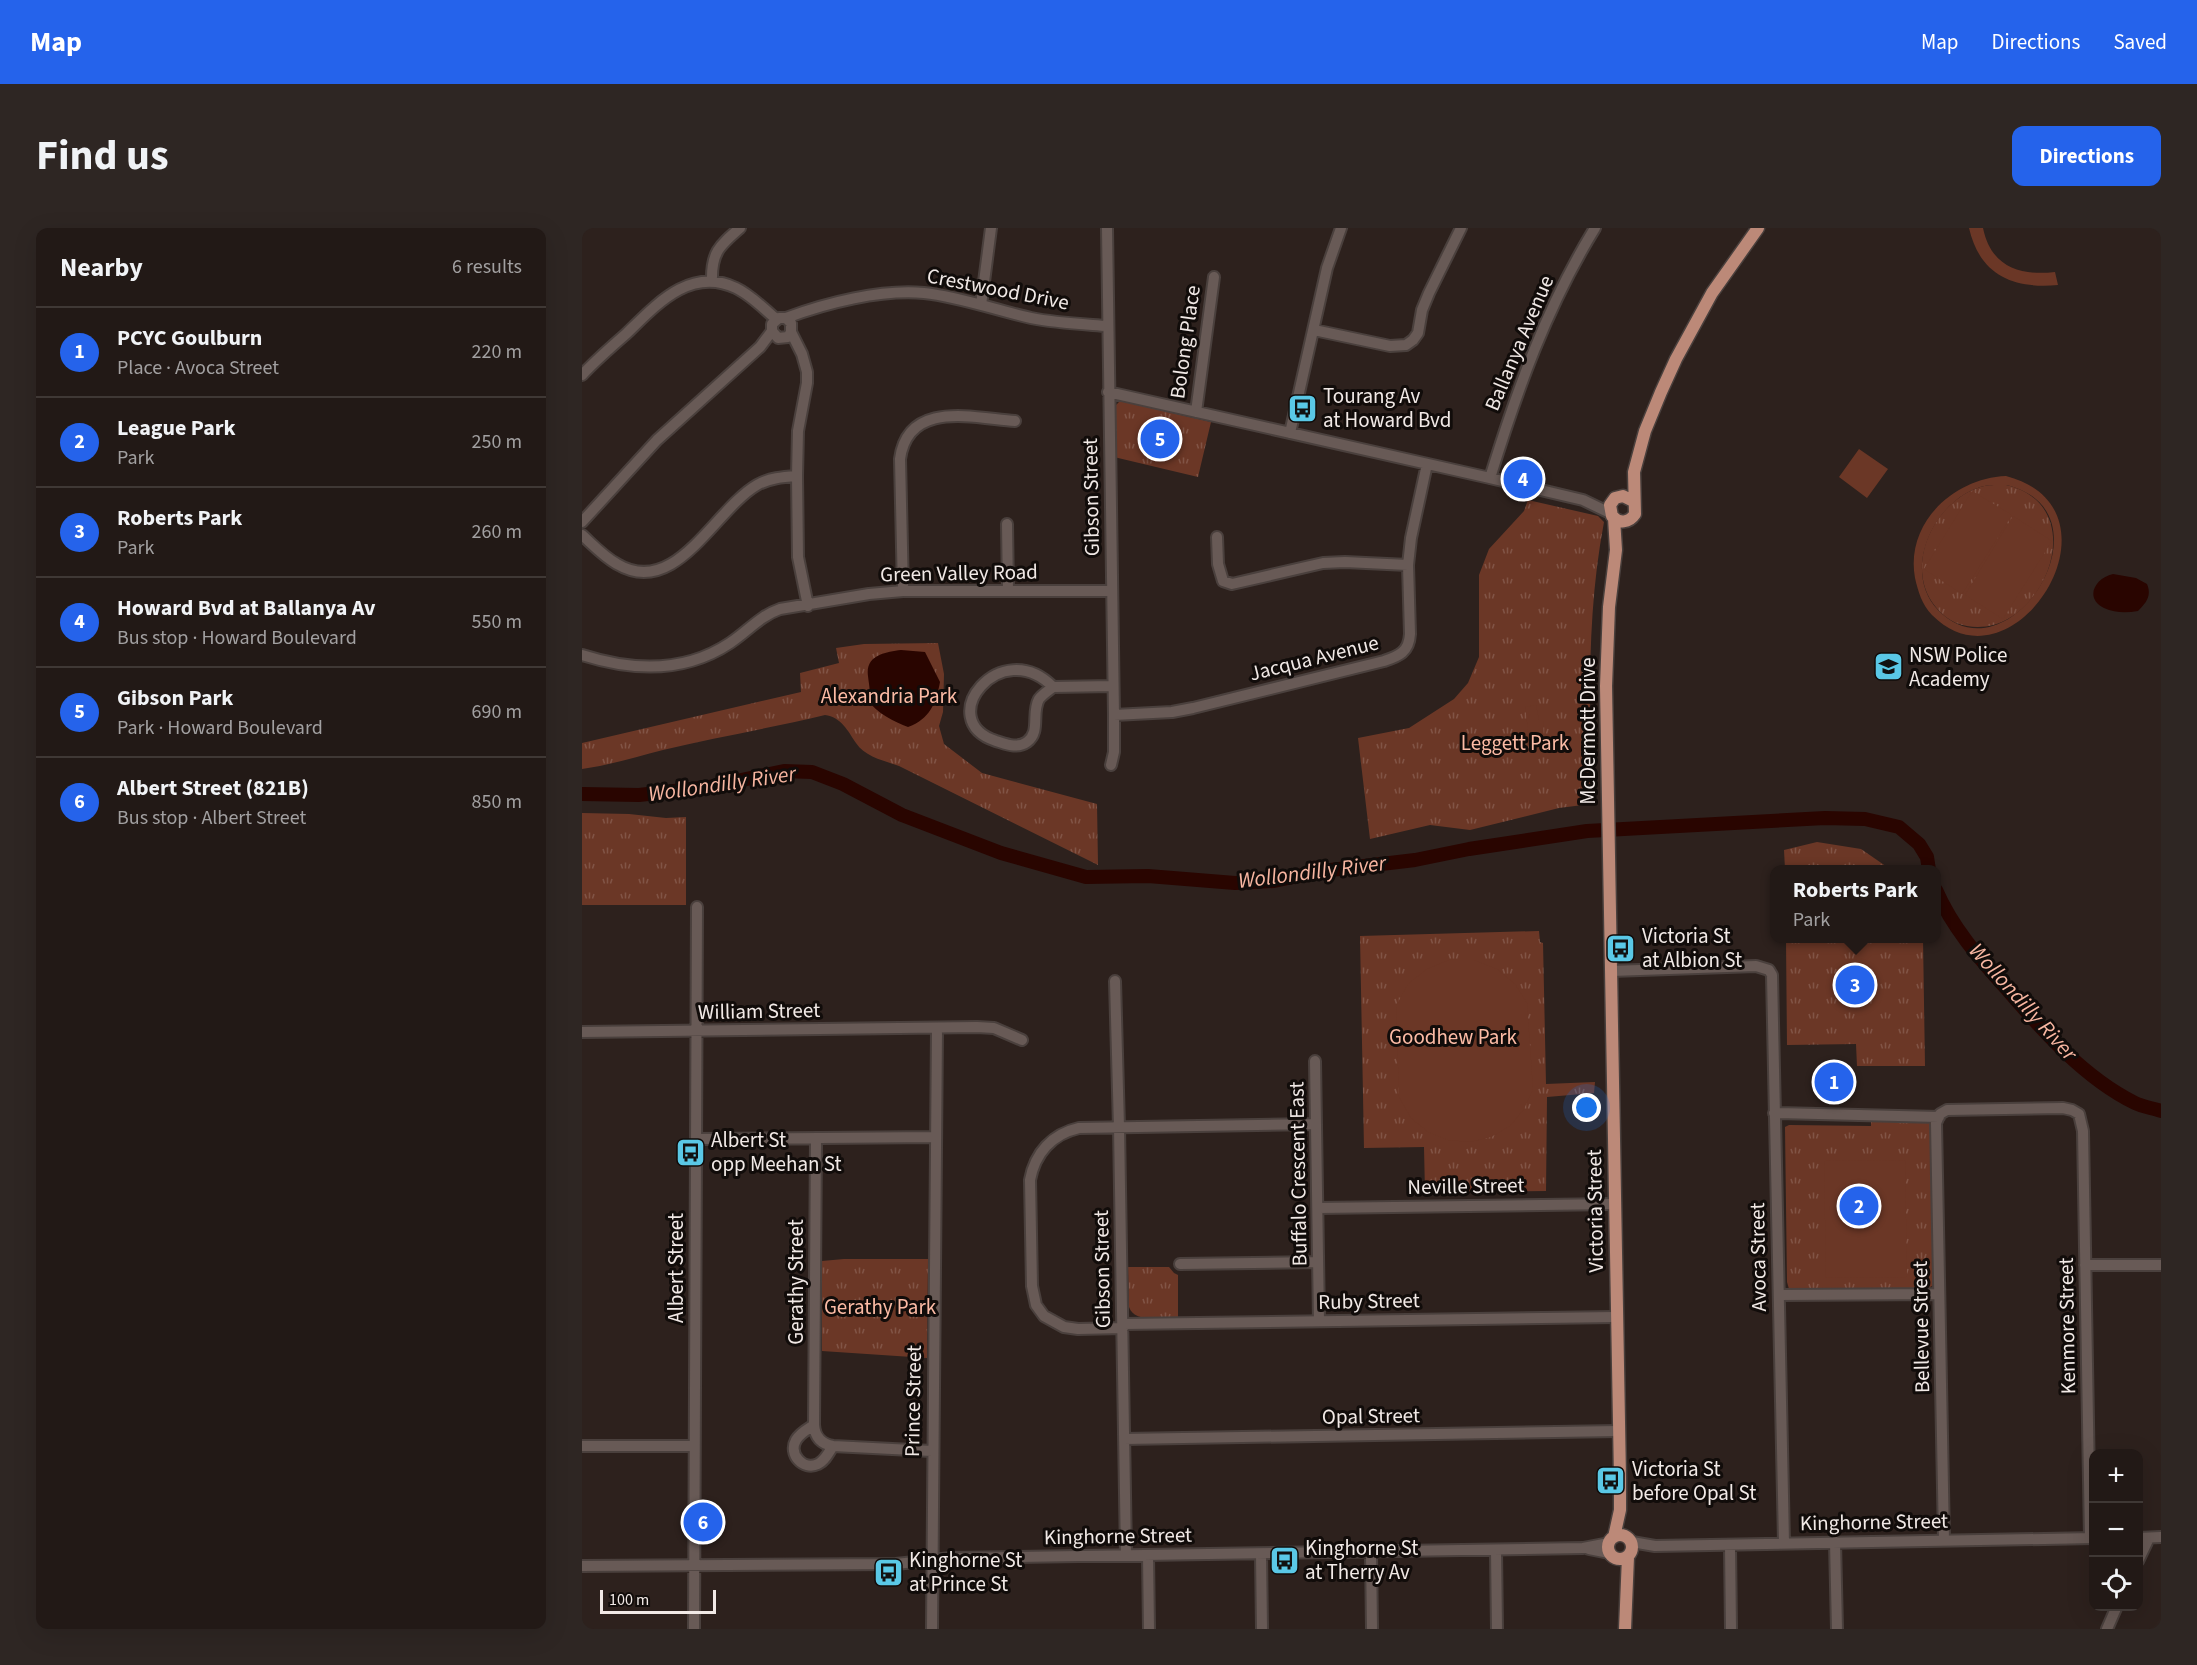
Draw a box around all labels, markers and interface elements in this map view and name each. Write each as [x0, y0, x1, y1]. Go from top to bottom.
text: Map [30, 22, 82, 62]
text: Map [1921, 27, 1959, 57]
text: Directions [1992, 27, 2080, 57]
text: Saved [2113, 27, 2167, 57]
text: Find us [36, 126, 169, 186]
button: Directions [2012, 126, 2161, 186]
text: Nearby [60, 249, 143, 286]
text: 6 results [452, 253, 522, 281]
street label: Crestwood Drive [924, 261, 1072, 317]
street label: Ballanya Avenue [1477, 271, 1561, 415]
street label: Bolong Place [1162, 283, 1208, 401]
text: PCYC Goulburn [117, 322, 262, 354]
text: 1 [74, 338, 85, 366]
text: 220 m [472, 338, 522, 366]
text: Place · Avoca Street [117, 354, 279, 382]
place label: Tourang Av at Howard Bvd [1323, 381, 1451, 435]
bus stop icon: Tourang Av at Howard Bvd [1286, 392, 1318, 424]
text: League Park [117, 412, 236, 444]
pin: 5 [1140, 416, 1180, 462]
text: 2 [74, 428, 85, 456]
text: 250 m [472, 428, 522, 456]
street label: Gibson Street [1075, 438, 1107, 556]
text: Park [117, 444, 154, 472]
pin: 4 [1504, 456, 1542, 502]
text: Roberts Park [117, 502, 242, 534]
text: 3 [74, 518, 85, 546]
text: 260 m [472, 518, 522, 546]
text: Park [117, 534, 154, 562]
street label: Green Valley Road [880, 557, 1038, 589]
text: Howard Bvd at Ballanya Av [117, 592, 376, 624]
text: 4 [74, 608, 85, 636]
text: 550 m [472, 608, 522, 636]
text: Bus stop · Howard Boulevard [117, 624, 357, 652]
street label: Jacqua Avenue [1246, 627, 1382, 689]
place label: NSW Police Academy [1909, 640, 2007, 694]
school or university icon: NSW Police Academy [1872, 651, 1904, 683]
street label: McDermott Drive [1573, 657, 1603, 805]
park label: Alexandria Park [821, 681, 958, 711]
text: Gibson Park [117, 682, 233, 714]
text: 5 [74, 698, 85, 726]
text: 690 m [472, 698, 522, 726]
text: Park · Howard Boulevard [117, 714, 323, 742]
park label: Leggett Park [1461, 728, 1570, 758]
water label: Wollondilly River [646, 758, 799, 810]
text: Albert Street (821B) [117, 772, 309, 804]
text: 6 [74, 788, 85, 816]
text: 850 m [472, 788, 522, 816]
text: Bus stop · Albert Street [117, 804, 306, 832]
water label: Wollondilly River [1236, 847, 1389, 897]
popup [1770, 865, 1941, 943]
text: Roberts Park [1793, 874, 1918, 906]
text: Park [1793, 906, 1830, 934]
place label: Victoria St at Albion St [1642, 921, 1742, 975]
bus stop icon: Victoria St at Albion St [1605, 932, 1637, 964]
water label: Wollondilly River [1961, 936, 2086, 1069]
pin: 3 [1836, 962, 1874, 1008]
street label: William Street [698, 995, 820, 1027]
park label: Goodhew Park [1389, 1022, 1518, 1052]
pin: 1 [1814, 1060, 1854, 1104]
street label: Buffalo Crescent East [1281, 1081, 1315, 1267]
your location [1572, 1093, 1601, 1122]
place label: Albert St opp Meehan St [711, 1125, 842, 1179]
bus stop icon: Albert St opp Meehan St [674, 1136, 706, 1168]
street label: Victoria Street [1579, 1149, 1611, 1273]
street label: Neville Street [1407, 1170, 1525, 1202]
pin: 2 [1840, 1184, 1878, 1228]
street label: Avoca Street [1742, 1202, 1774, 1312]
street label: Gibson Street [1086, 1210, 1118, 1328]
street label: Albert Street [661, 1213, 691, 1323]
street label: Gerathy Street [781, 1219, 811, 1345]
street label: Kenmore Street [2051, 1257, 2083, 1395]
street label: Bellevue Street [1905, 1261, 1937, 1393]
street label: Ruby Street [1318, 1285, 1420, 1317]
park label: Gerathy Park [824, 1292, 937, 1322]
street label: Prince Street [897, 1345, 929, 1457]
street label: Opal Street [1322, 1400, 1420, 1432]
map controls [2089, 1449, 2143, 1611]
button: + [2089, 1449, 2143, 1503]
place label: Victoria St before Opal St [1632, 1454, 1756, 1508]
bus stop icon: Victoria St before Opal St [1595, 1465, 1627, 1497]
pin: 6 [684, 1500, 722, 1544]
button: − [2089, 1503, 2143, 1557]
street label: Kinghorne Street [1800, 1506, 1948, 1538]
street label: Kinghorne Street [1044, 1520, 1192, 1552]
place label: Kinghorne St at Therry Av [1305, 1533, 1418, 1587]
bus stop icon: Kinghorne St at Therry Av [1268, 1544, 1300, 1576]
place label: Kinghorne St at Prince St [909, 1545, 1022, 1599]
bus stop icon: Kinghorne St at Prince St [872, 1556, 904, 1588]
button: locate [2089, 1557, 2143, 1611]
scale bar [600, 1587, 716, 1614]
text: 100 m [609, 1589, 649, 1611]

